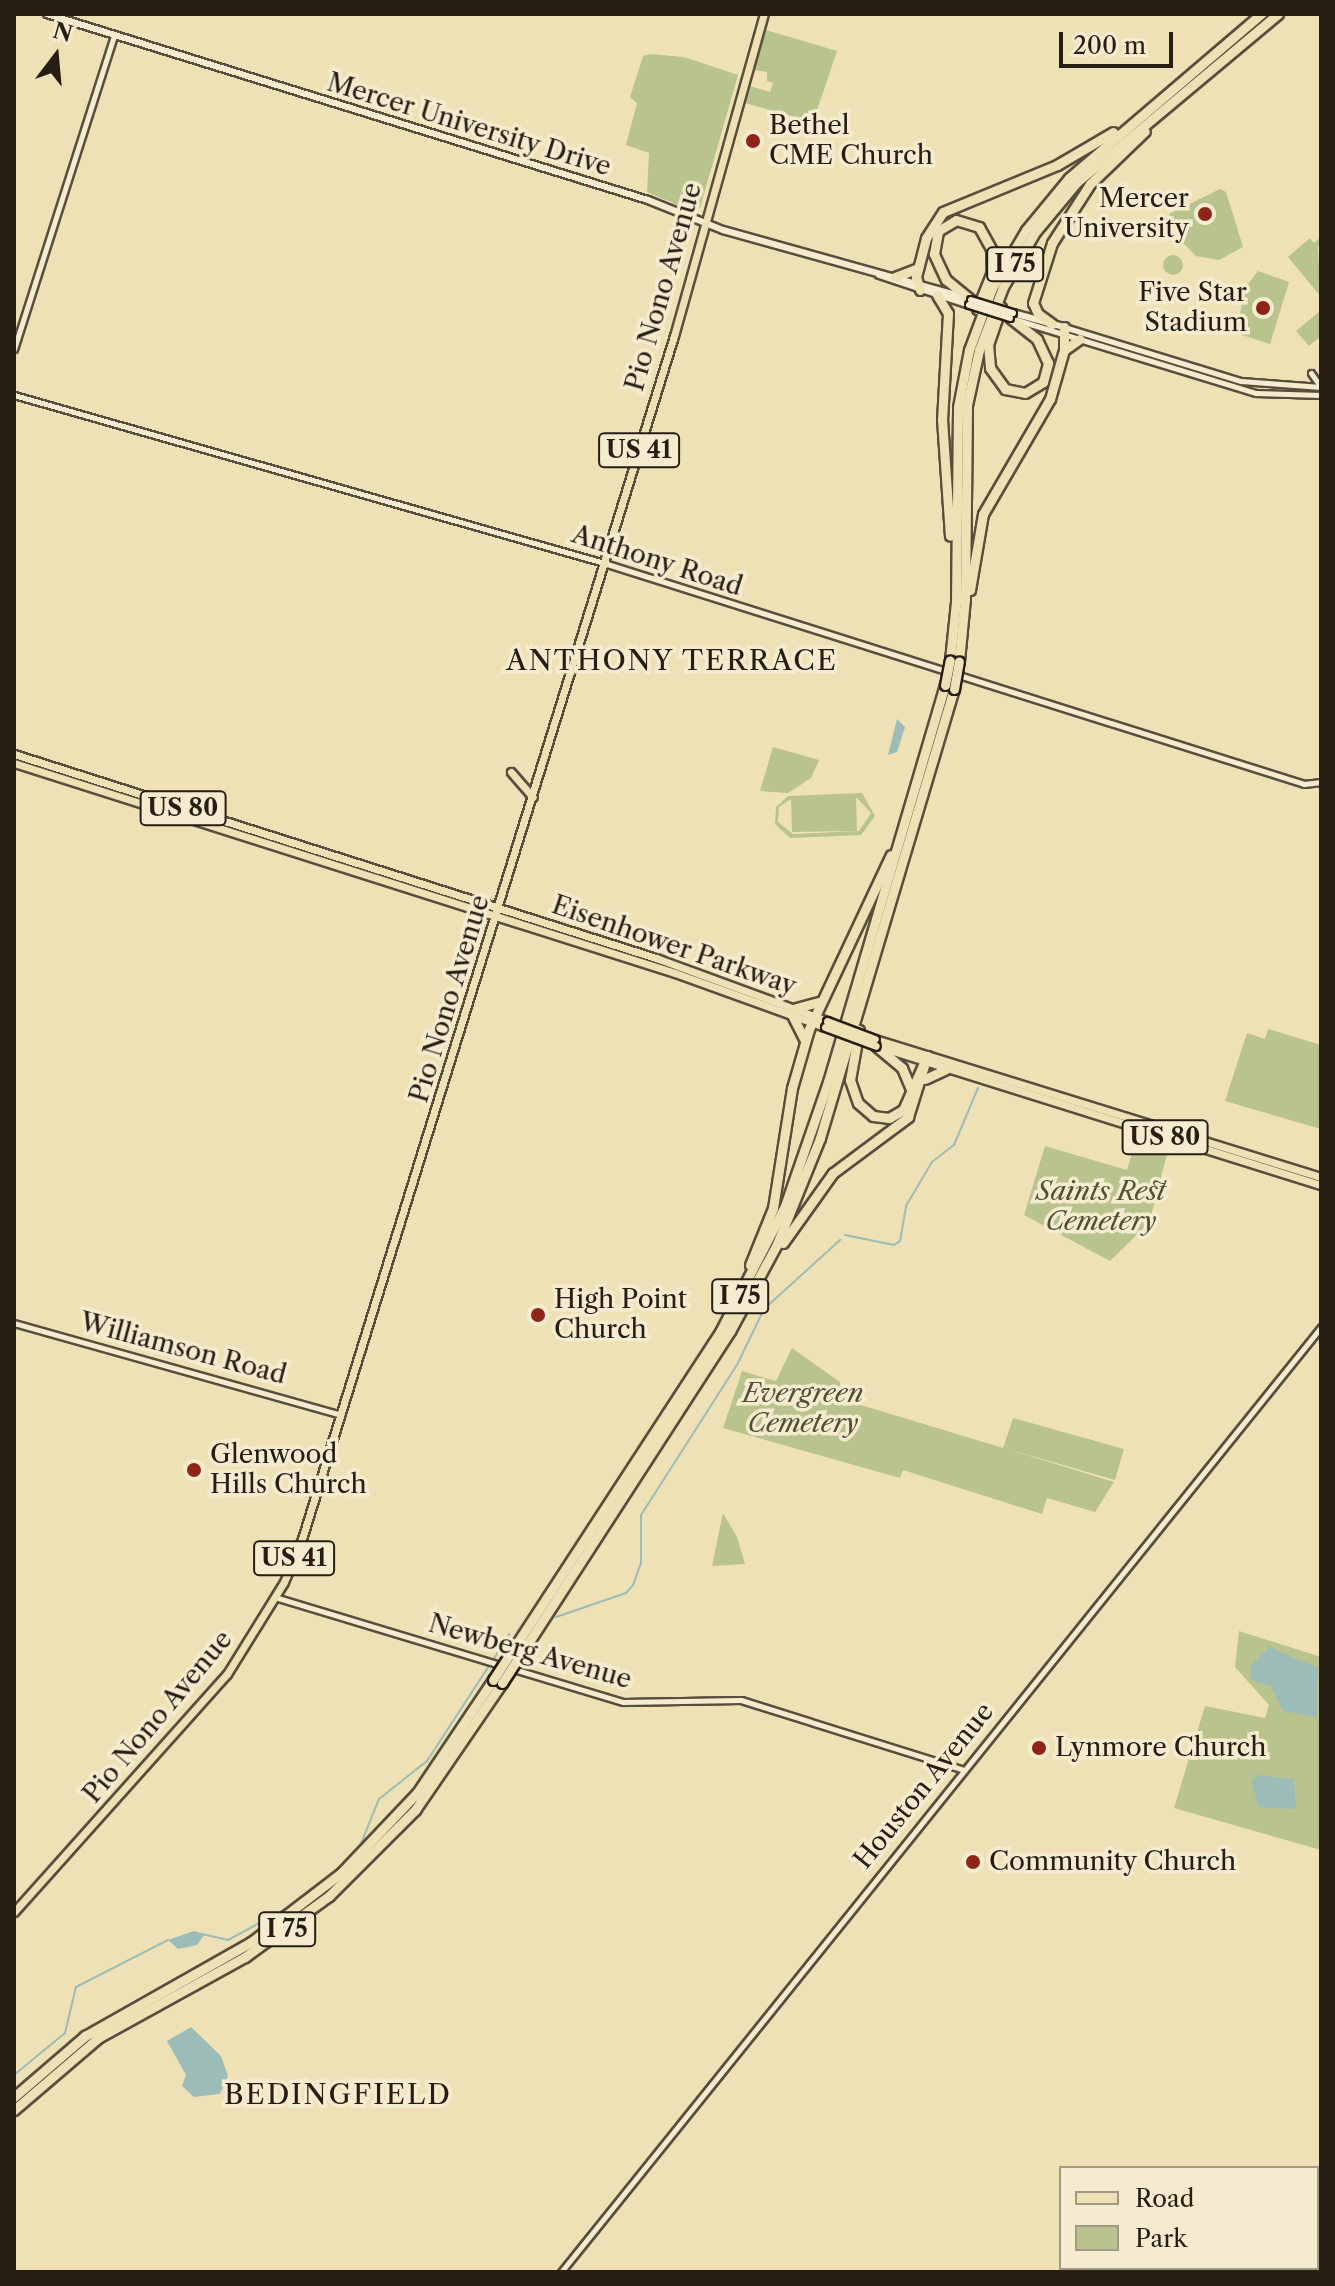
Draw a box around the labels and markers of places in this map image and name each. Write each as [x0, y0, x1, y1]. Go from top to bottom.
place label: Bethel CME Church [769, 110, 933, 172]
marker: Bethel CME Church [744, 132, 762, 150]
place label: Mercer University [1064, 183, 1189, 244]
marker: Mercer University [1196, 205, 1214, 223]
place label: Five Star Stadium [1138, 277, 1247, 338]
marker: Five Star Stadium [1254, 299, 1272, 317]
place label: High Point Church [554, 1284, 687, 1346]
marker: High Point Church [529, 1306, 547, 1324]
place label: Glenwood Hills Church [210, 1439, 367, 1500]
marker: Glenwood Hills Church [185, 1461, 203, 1479]
place label: Lynmore Church [1055, 1732, 1267, 1764]
marker: Lynmore Church [1030, 1739, 1048, 1757]
place label: Community Church [989, 1846, 1237, 1878]
marker: Community Church [964, 1853, 982, 1871]

